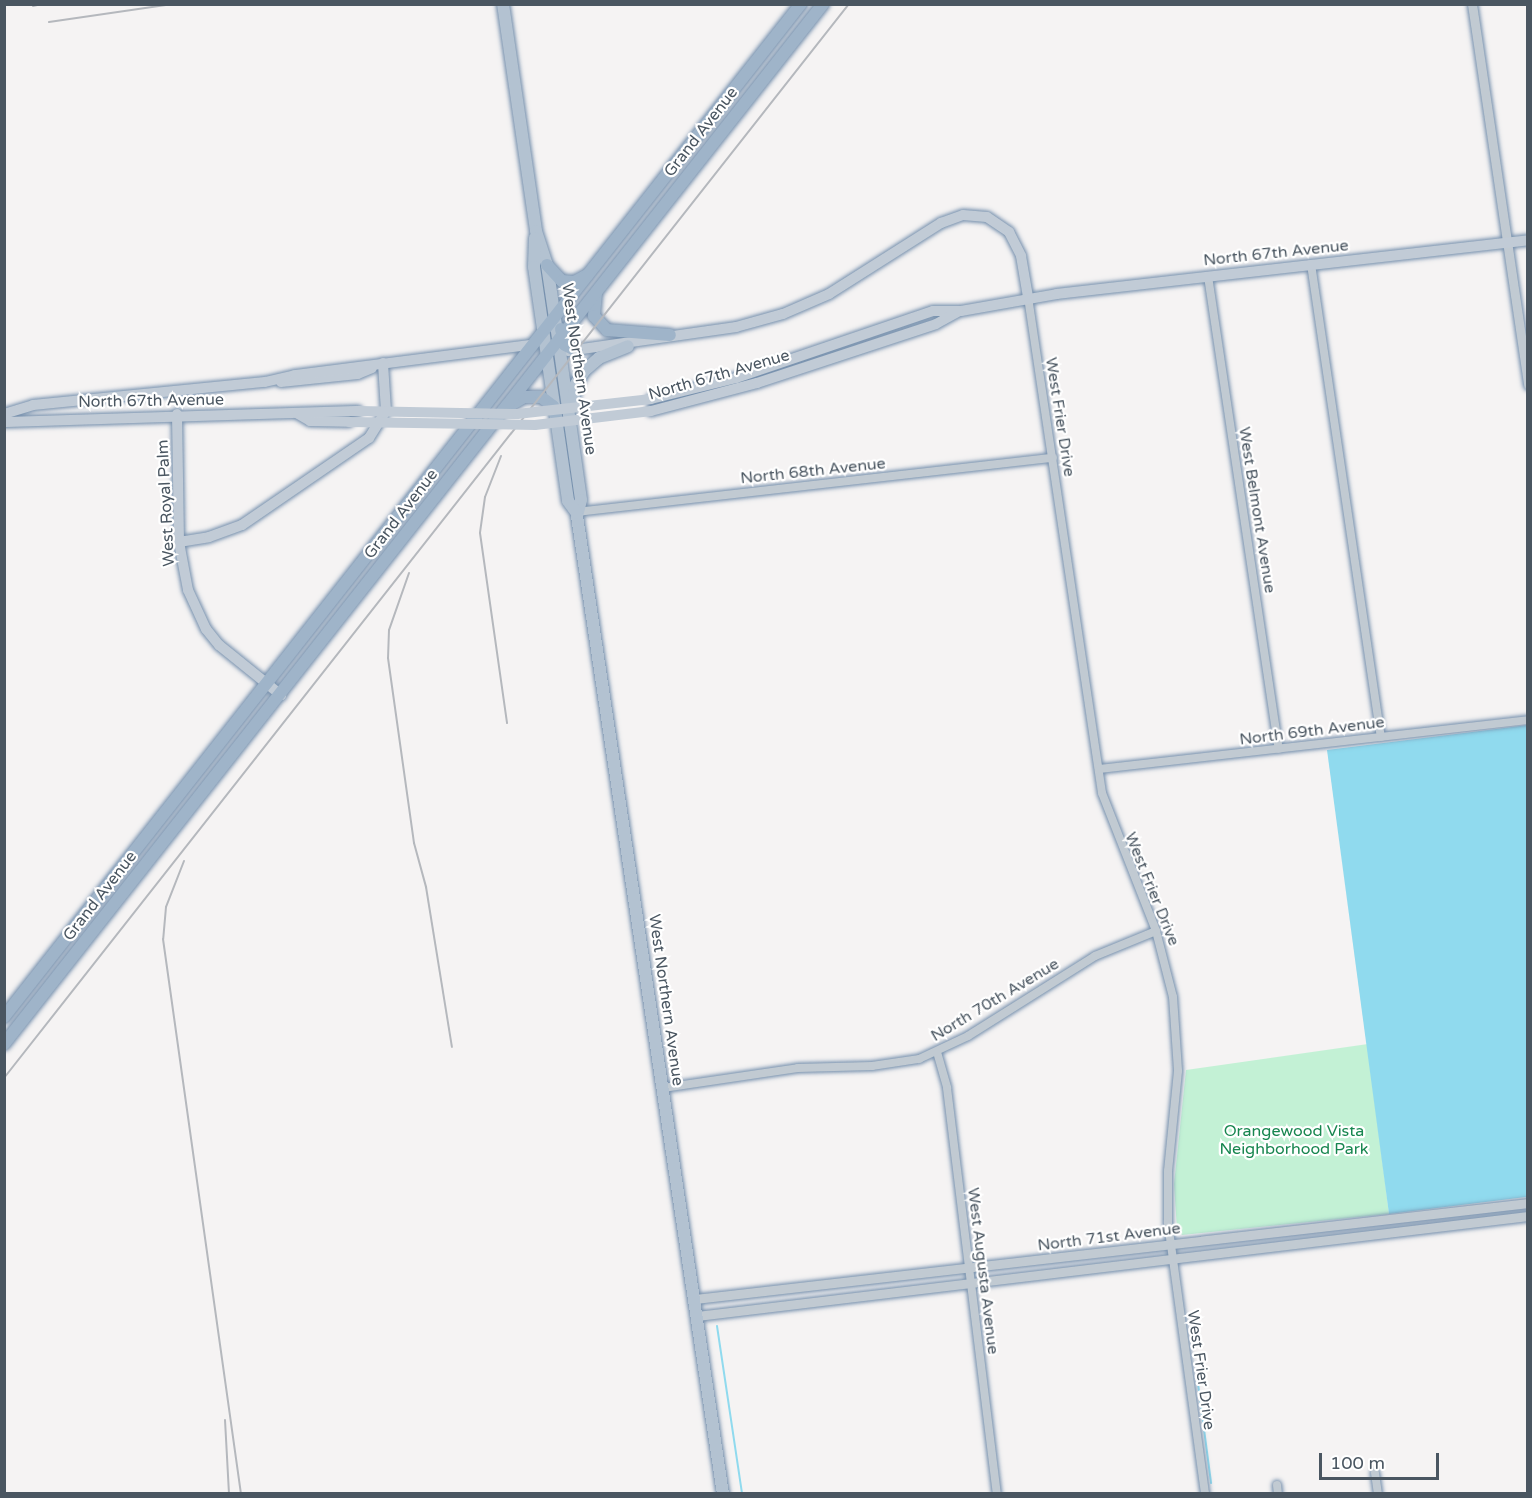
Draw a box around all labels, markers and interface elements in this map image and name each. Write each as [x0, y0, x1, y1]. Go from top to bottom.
street label: Grand Avenue [660, 83, 742, 181]
street label: North 67th Avenue [1202, 236, 1350, 270]
street label: West Northern Avenue [557, 282, 601, 456]
street label: North 67th Avenue [646, 346, 792, 404]
street label: West Frier Drive [1041, 356, 1079, 478]
street label: North 67th Avenue [78, 390, 224, 412]
street label: West Belmont Avenue [1234, 426, 1280, 594]
street label: West Royal Palm [153, 439, 179, 567]
street label: North 68th Avenue [739, 454, 887, 488]
street label: Grand Avenue [360, 465, 442, 563]
street label: North 69th Avenue [1238, 713, 1386, 749]
street label: West Frier Drive [1121, 830, 1183, 948]
street label: Grand Avenue [59, 847, 141, 945]
street label: West Northern Avenue [644, 913, 688, 1087]
street label: North 70th Avenue [928, 954, 1062, 1046]
park label: Orangewood Vista Neighborhood Park [1219, 1121, 1369, 1159]
street label: West Augusta Avenue [963, 1187, 1003, 1355]
street label: North 71st Avenue [1036, 1219, 1182, 1255]
street label: West Frier Drive [1183, 1309, 1219, 1431]
scale bar [1322, 1441, 1442, 1479]
text: 100 m [1330, 1452, 1385, 1474]

